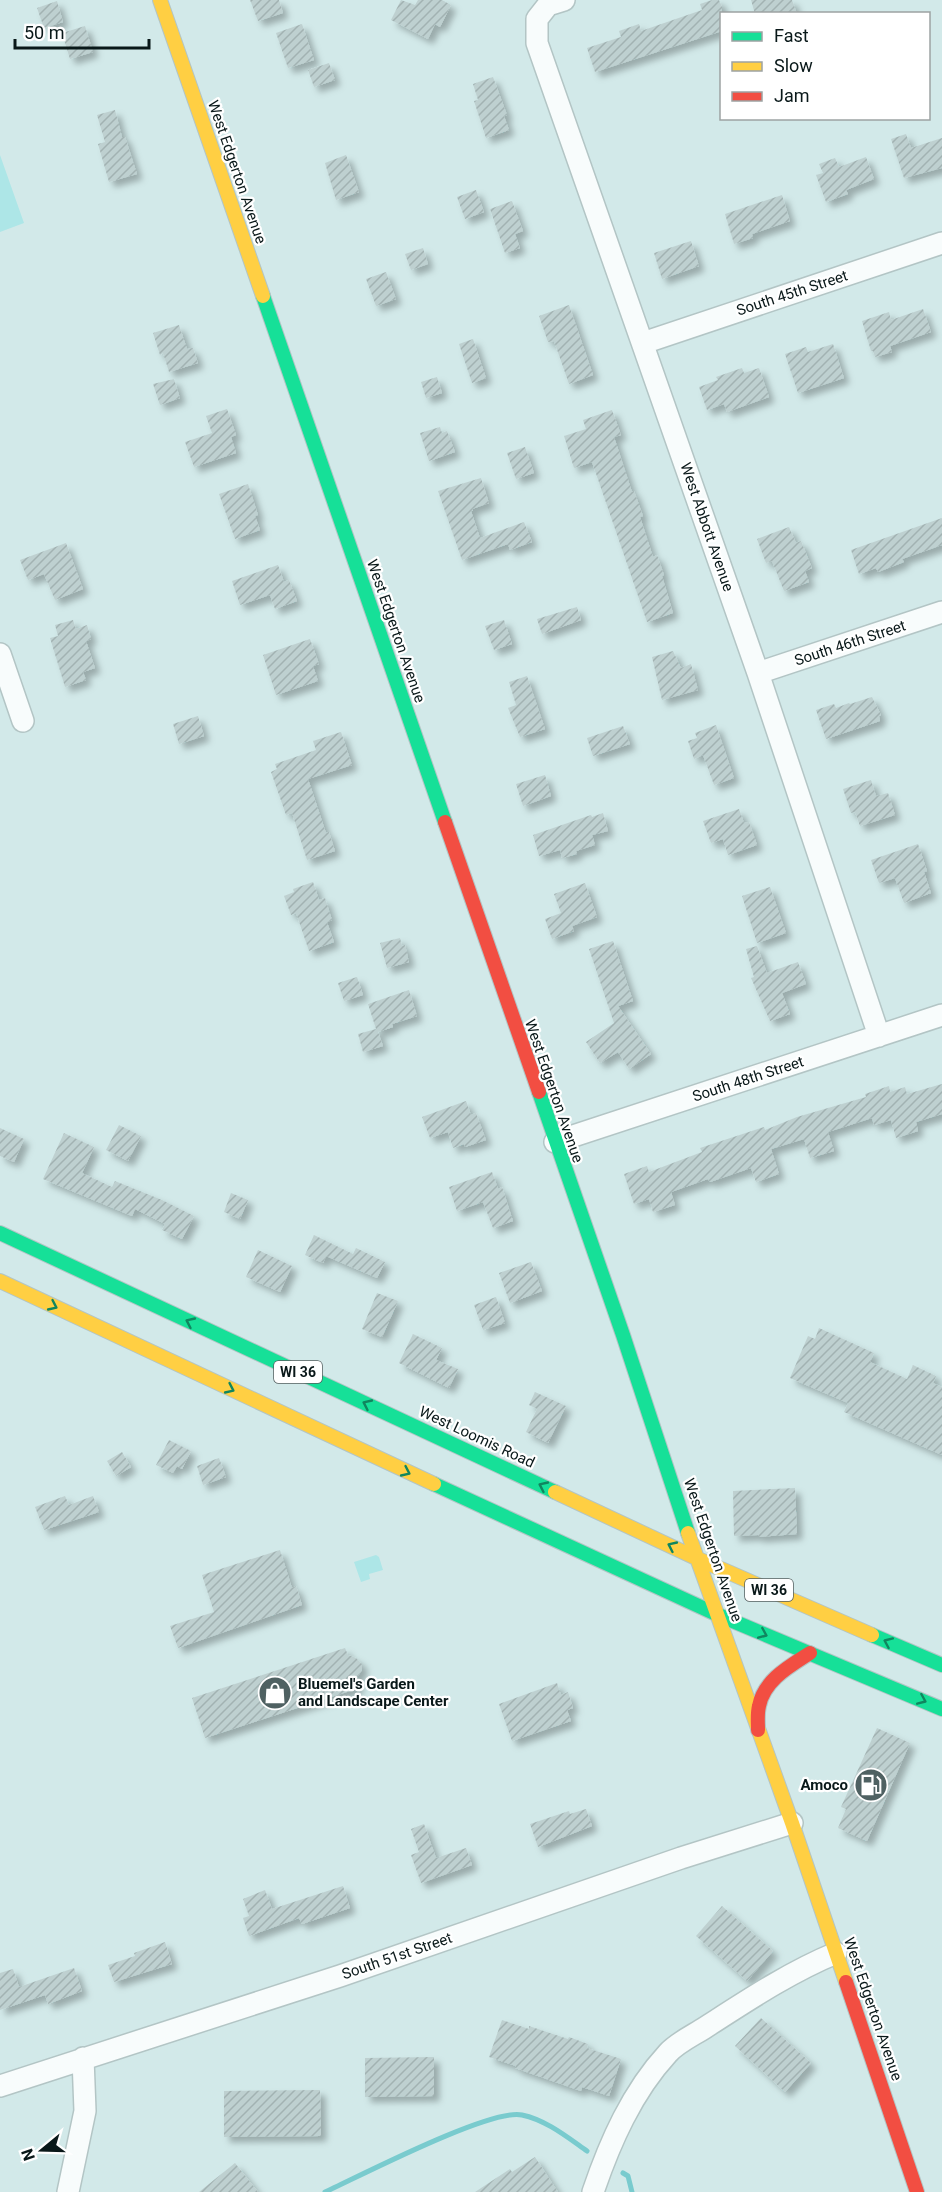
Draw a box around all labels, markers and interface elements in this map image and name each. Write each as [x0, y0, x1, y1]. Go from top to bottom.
scale bar [15, 12, 148, 50]
legend [720, 12, 930, 120]
text: 50 m [24, 22, 64, 43]
text: Fast [774, 25, 809, 46]
text: Slow [774, 55, 813, 76]
text: Jam [774, 85, 810, 106]
street label: West Edgerton Avenue [204, 98, 270, 246]
street label: South 45th Street [734, 266, 850, 319]
street label: West Abbott Avenue [676, 460, 738, 594]
street label: West Edgerton Avenue [363, 557, 429, 705]
street label: South 46th Street [792, 616, 908, 669]
street label: West Edgerton Avenue [521, 1017, 587, 1165]
street label: South 48th Street [690, 1052, 806, 1105]
one-way arrow [47, 1299, 58, 1311]
one-way arrow [185, 1317, 196, 1329]
road number: WI 36 [274, 1361, 322, 1383]
one-way arrow [223, 1381, 234, 1393]
one-way arrow [362, 1400, 373, 1412]
street label: West Loomis Road [416, 1402, 538, 1472]
one-way arrow [400, 1464, 411, 1476]
street label: West Edgerton Avenue [680, 1476, 746, 1624]
one-way arrow [539, 1482, 550, 1494]
one-way arrow [667, 1542, 678, 1554]
road number: WI 36 [745, 1579, 793, 1601]
one-way arrow [757, 1627, 768, 1639]
one-way arrow [884, 1637, 895, 1649]
shop icon: Bluemel's Garden and Landscape Center [257, 1675, 293, 1711]
place label: Bluemel's Garden and Landscape Center [298, 1675, 449, 1710]
one-way arrow [916, 1693, 927, 1705]
fuel station icon: Amoco [853, 1767, 889, 1803]
place label: Amoco [800, 1776, 848, 1794]
street label: South 51st Street [339, 1929, 455, 1983]
street label: West Edgerton Avenue [840, 1935, 906, 2083]
north arrow [12, 2120, 72, 2180]
text: N [17, 2146, 39, 2163]

